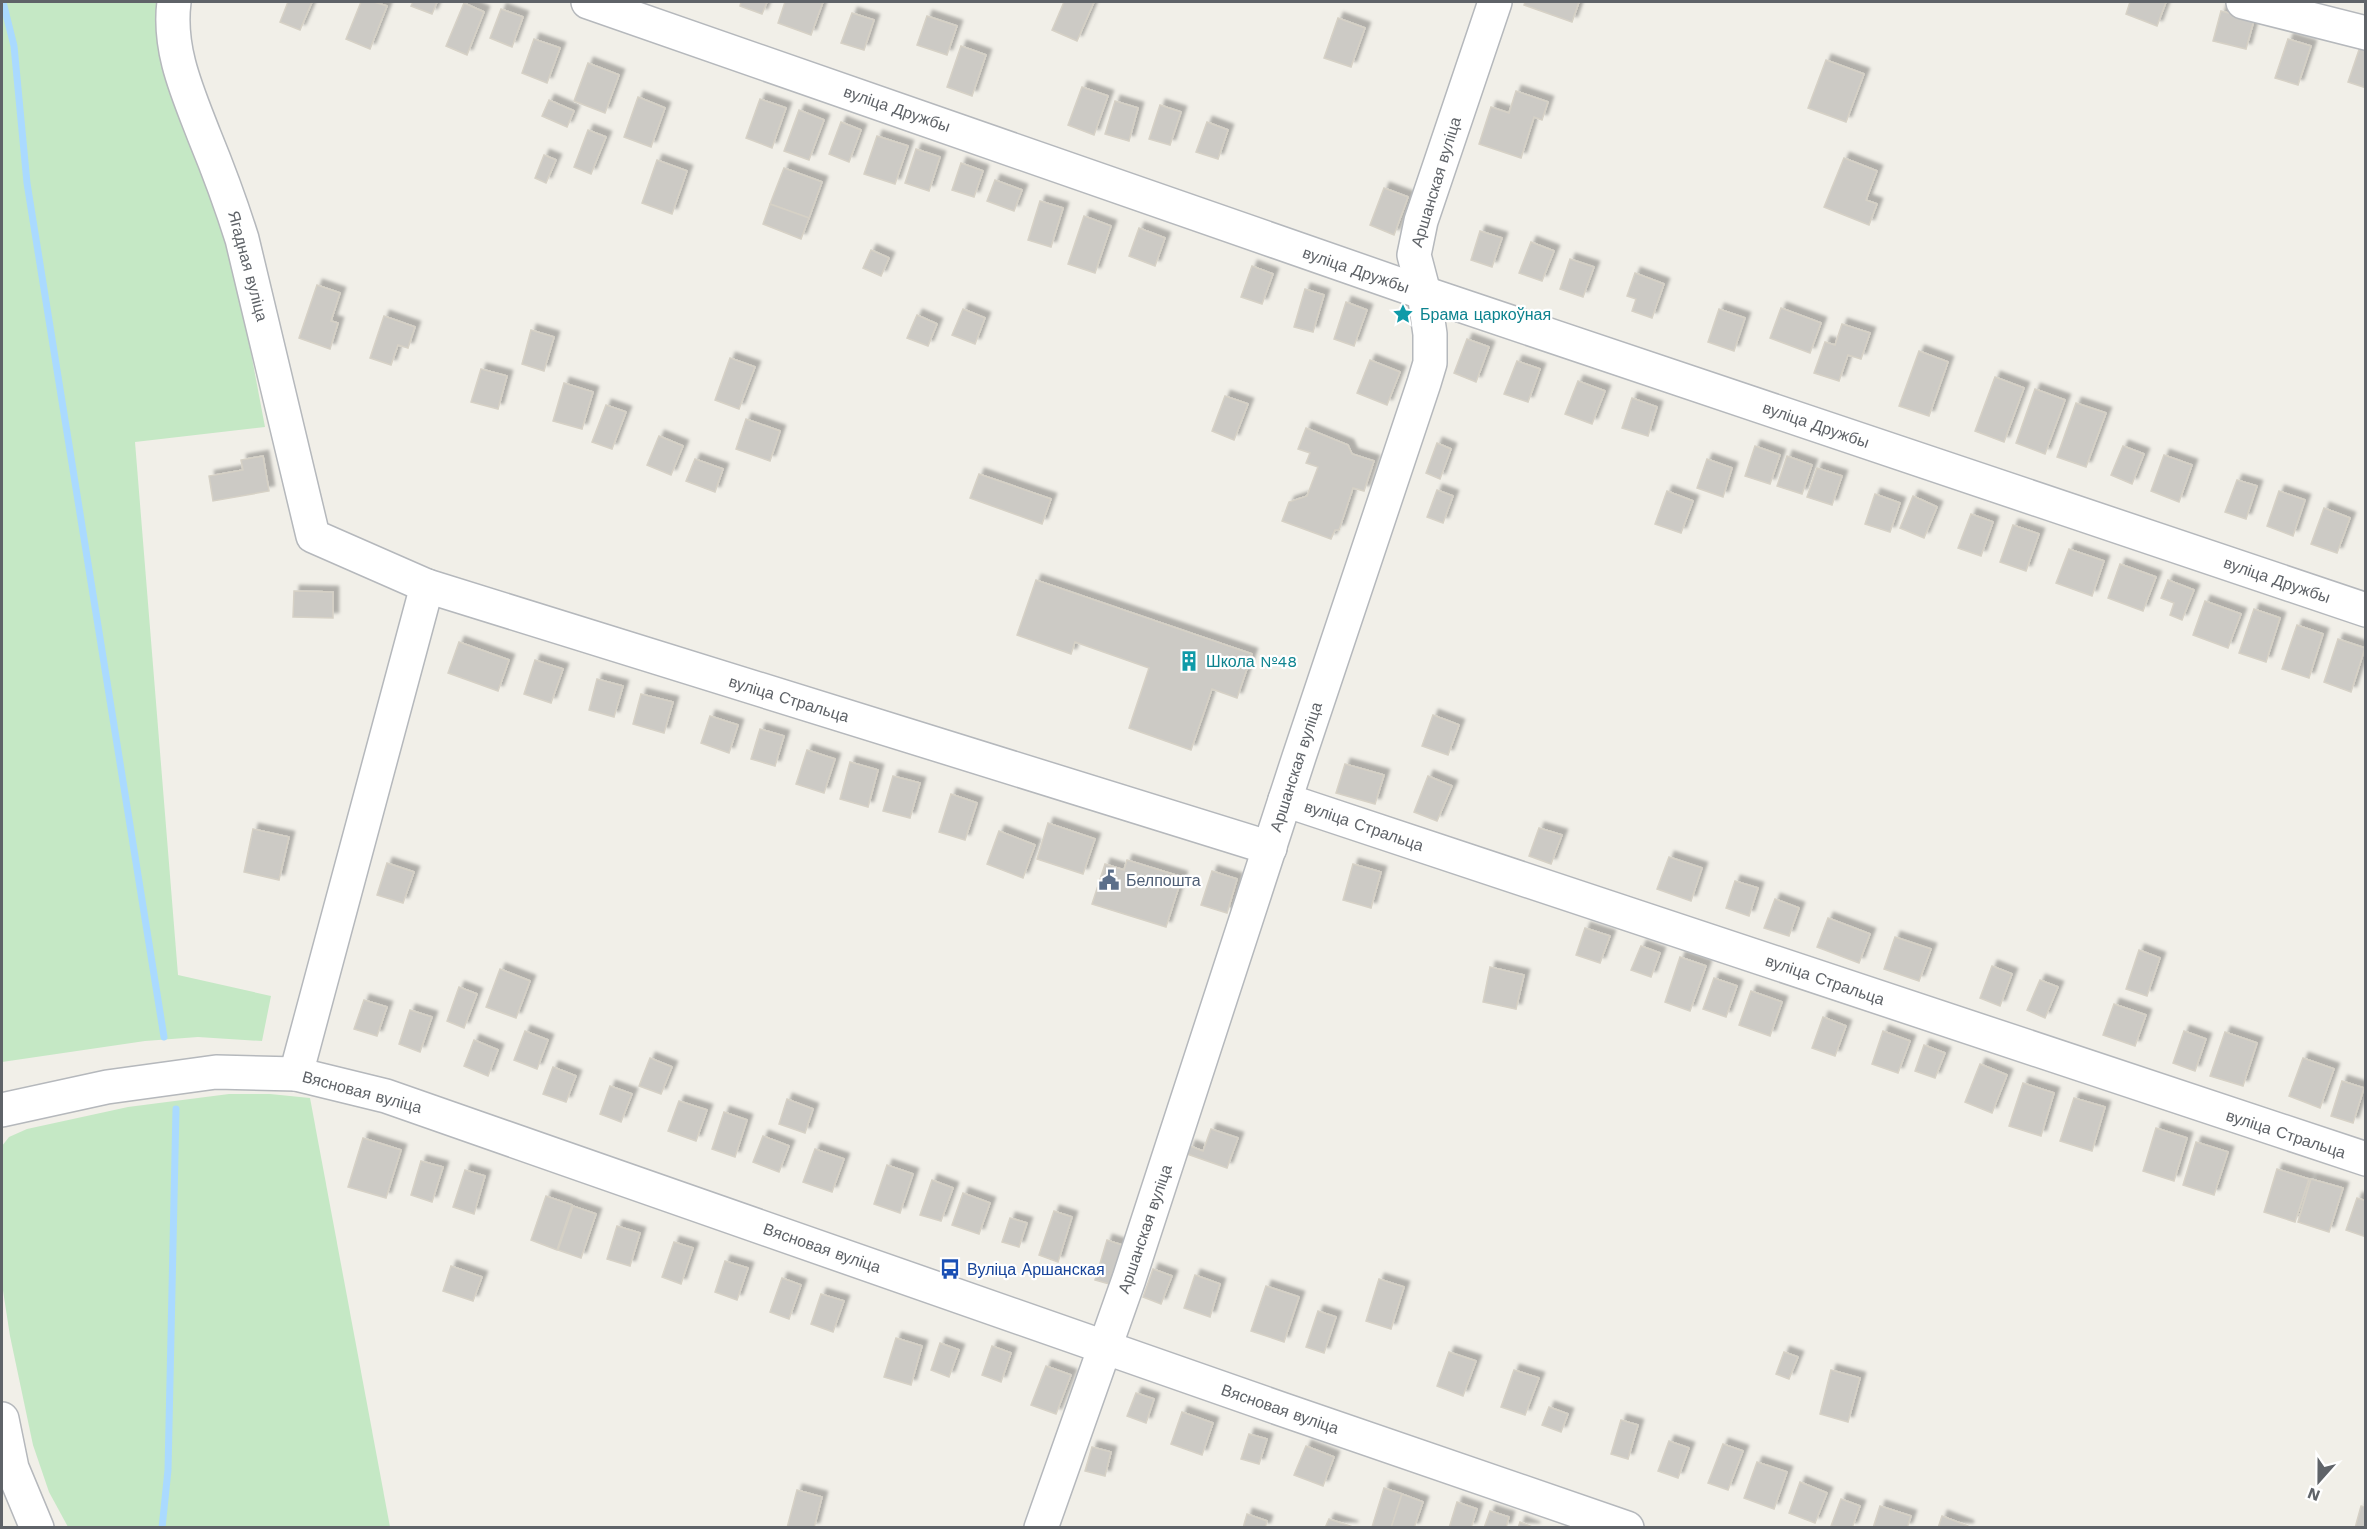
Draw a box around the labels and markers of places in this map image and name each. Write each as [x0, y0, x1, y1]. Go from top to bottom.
place icon: Брама царкоўная [1391, 302, 1415, 326]
place label: Брама царкоўная [1420, 305, 1551, 324]
building icon: Школа №48 [1177, 649, 1201, 673]
place label: Школа №48 [1206, 652, 1297, 671]
public building icon: Белпошта [1097, 868, 1121, 892]
place label: Белпошта [1126, 871, 1201, 890]
bus stop icon: Вуліца Аршанская [938, 1257, 962, 1281]
place label: Вуліца Аршанская [967, 1260, 1105, 1279]

